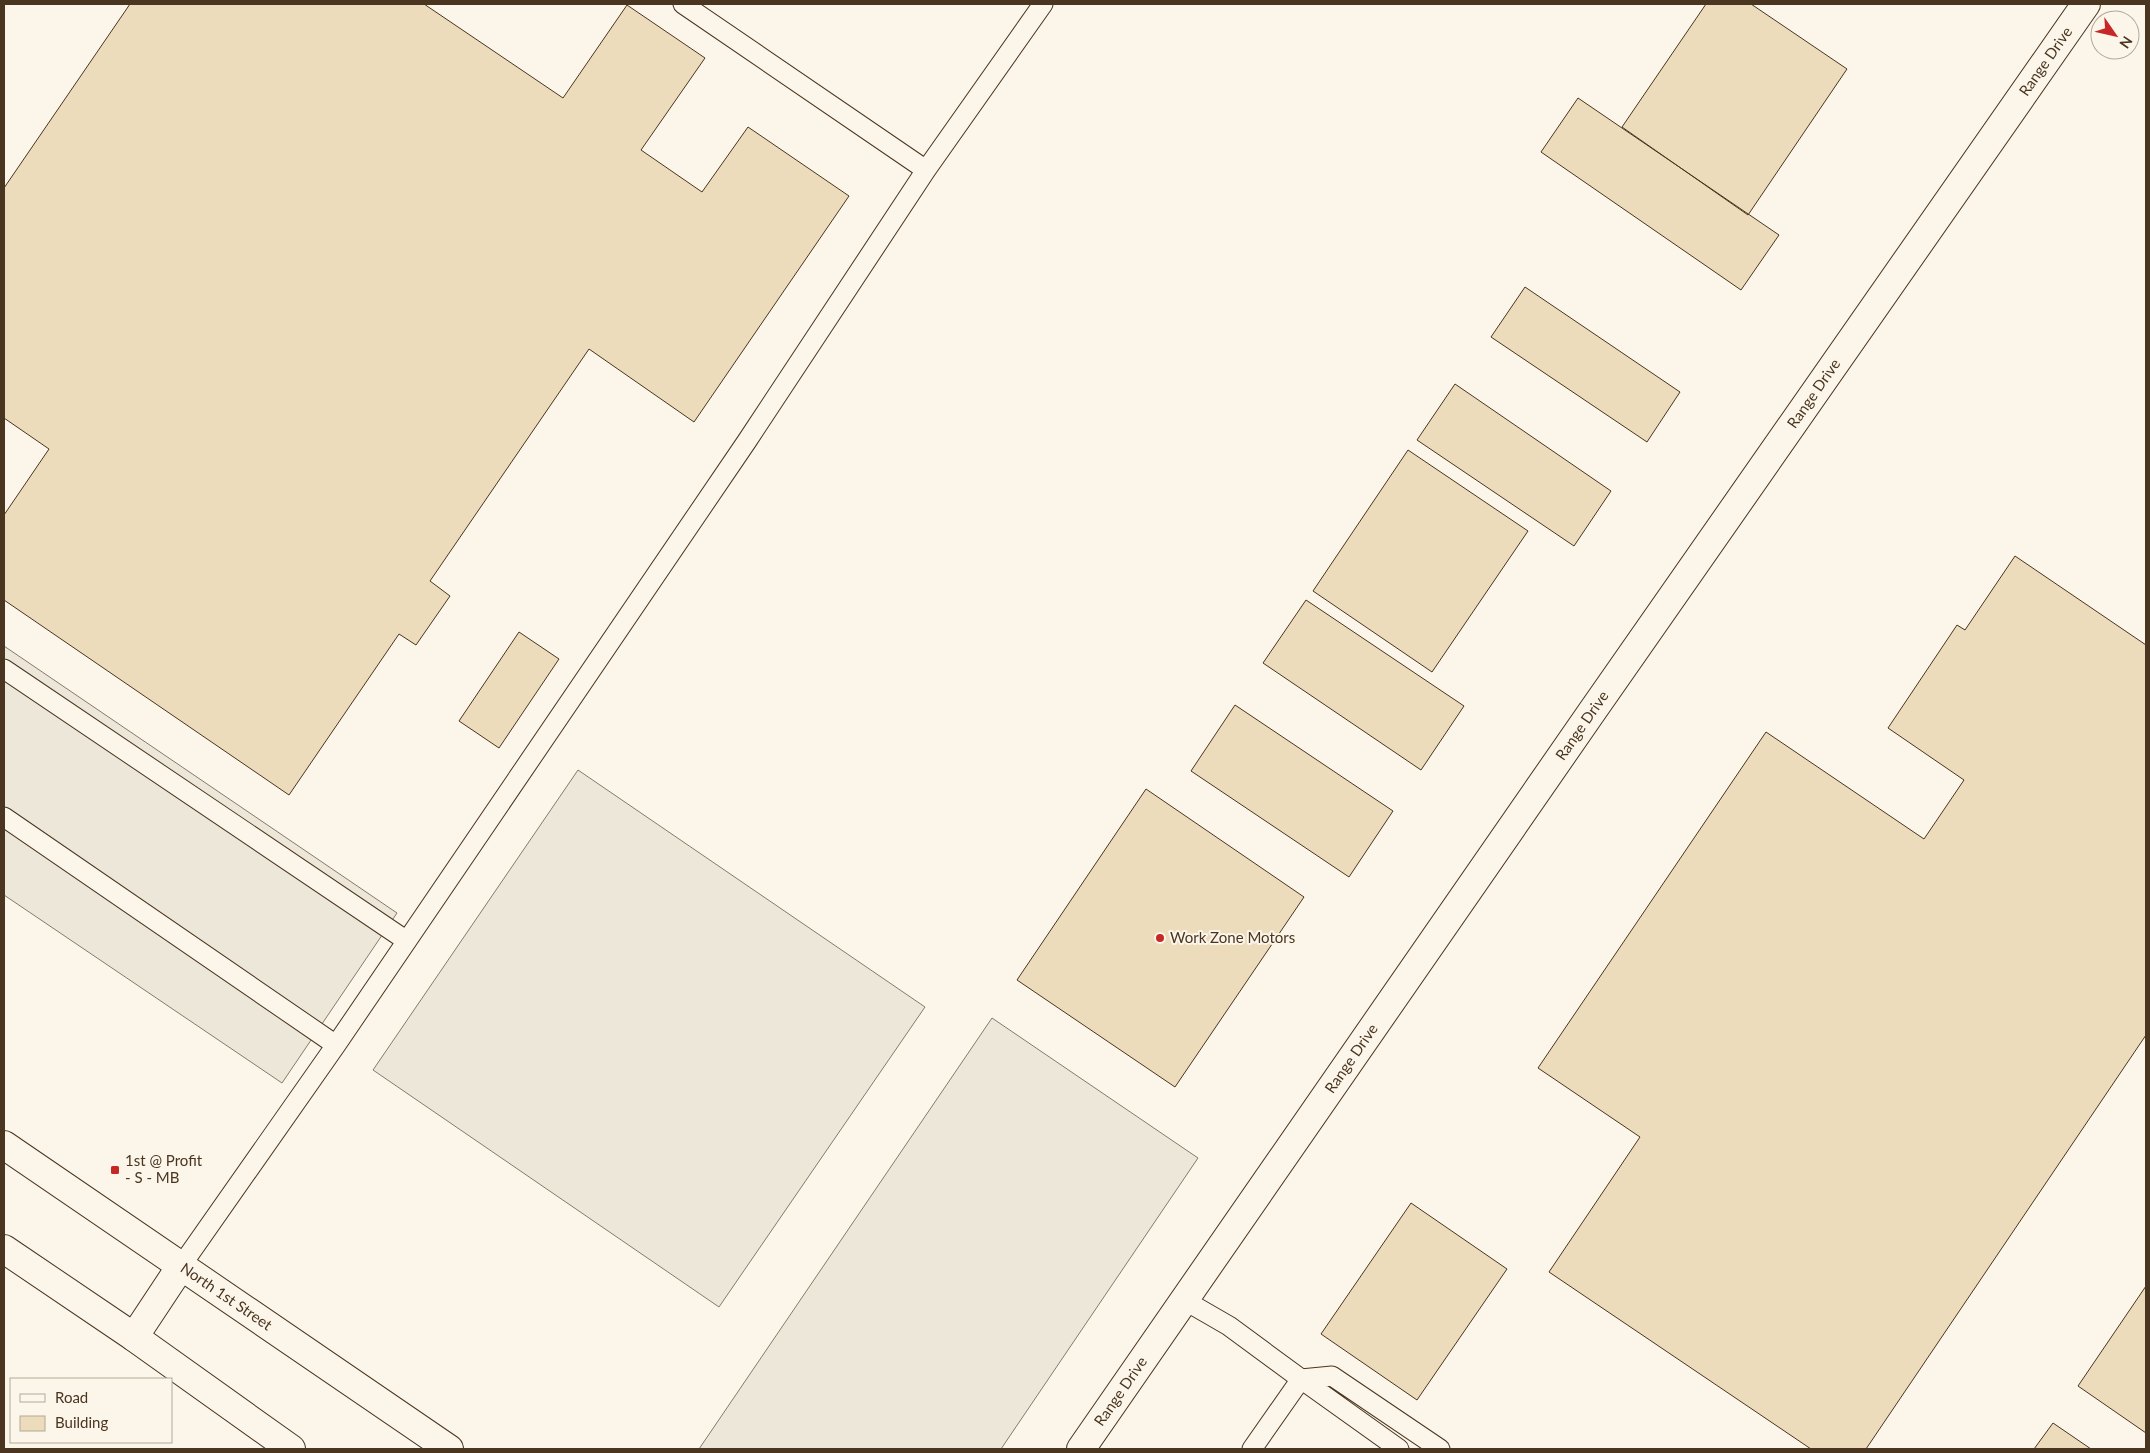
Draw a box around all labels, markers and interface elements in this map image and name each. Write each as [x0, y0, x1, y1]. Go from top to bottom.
north arrow [2090, 10, 2140, 60]
street label: Range Drive [2015, 23, 2075, 99]
text: N [2116, 33, 2136, 52]
street label: Range Drive [1783, 355, 1844, 431]
street label: Range Drive [1551, 687, 1612, 763]
place label: Work Zone Motors [1170, 928, 1295, 946]
marker: Work Zone Motors [1154, 932, 1166, 944]
street label: Range Drive [1320, 1020, 1381, 1096]
place label: 1st @ Profit - S - MB [125, 1151, 203, 1186]
marker: 1st @ Profit - S - MB [109, 1164, 121, 1176]
street label: North 1st Street [178, 1258, 276, 1334]
street label: Range Drive [1090, 1353, 1150, 1429]
legend [10, 1378, 172, 1443]
text: Road [55, 1388, 88, 1406]
text: Building [55, 1413, 108, 1431]

